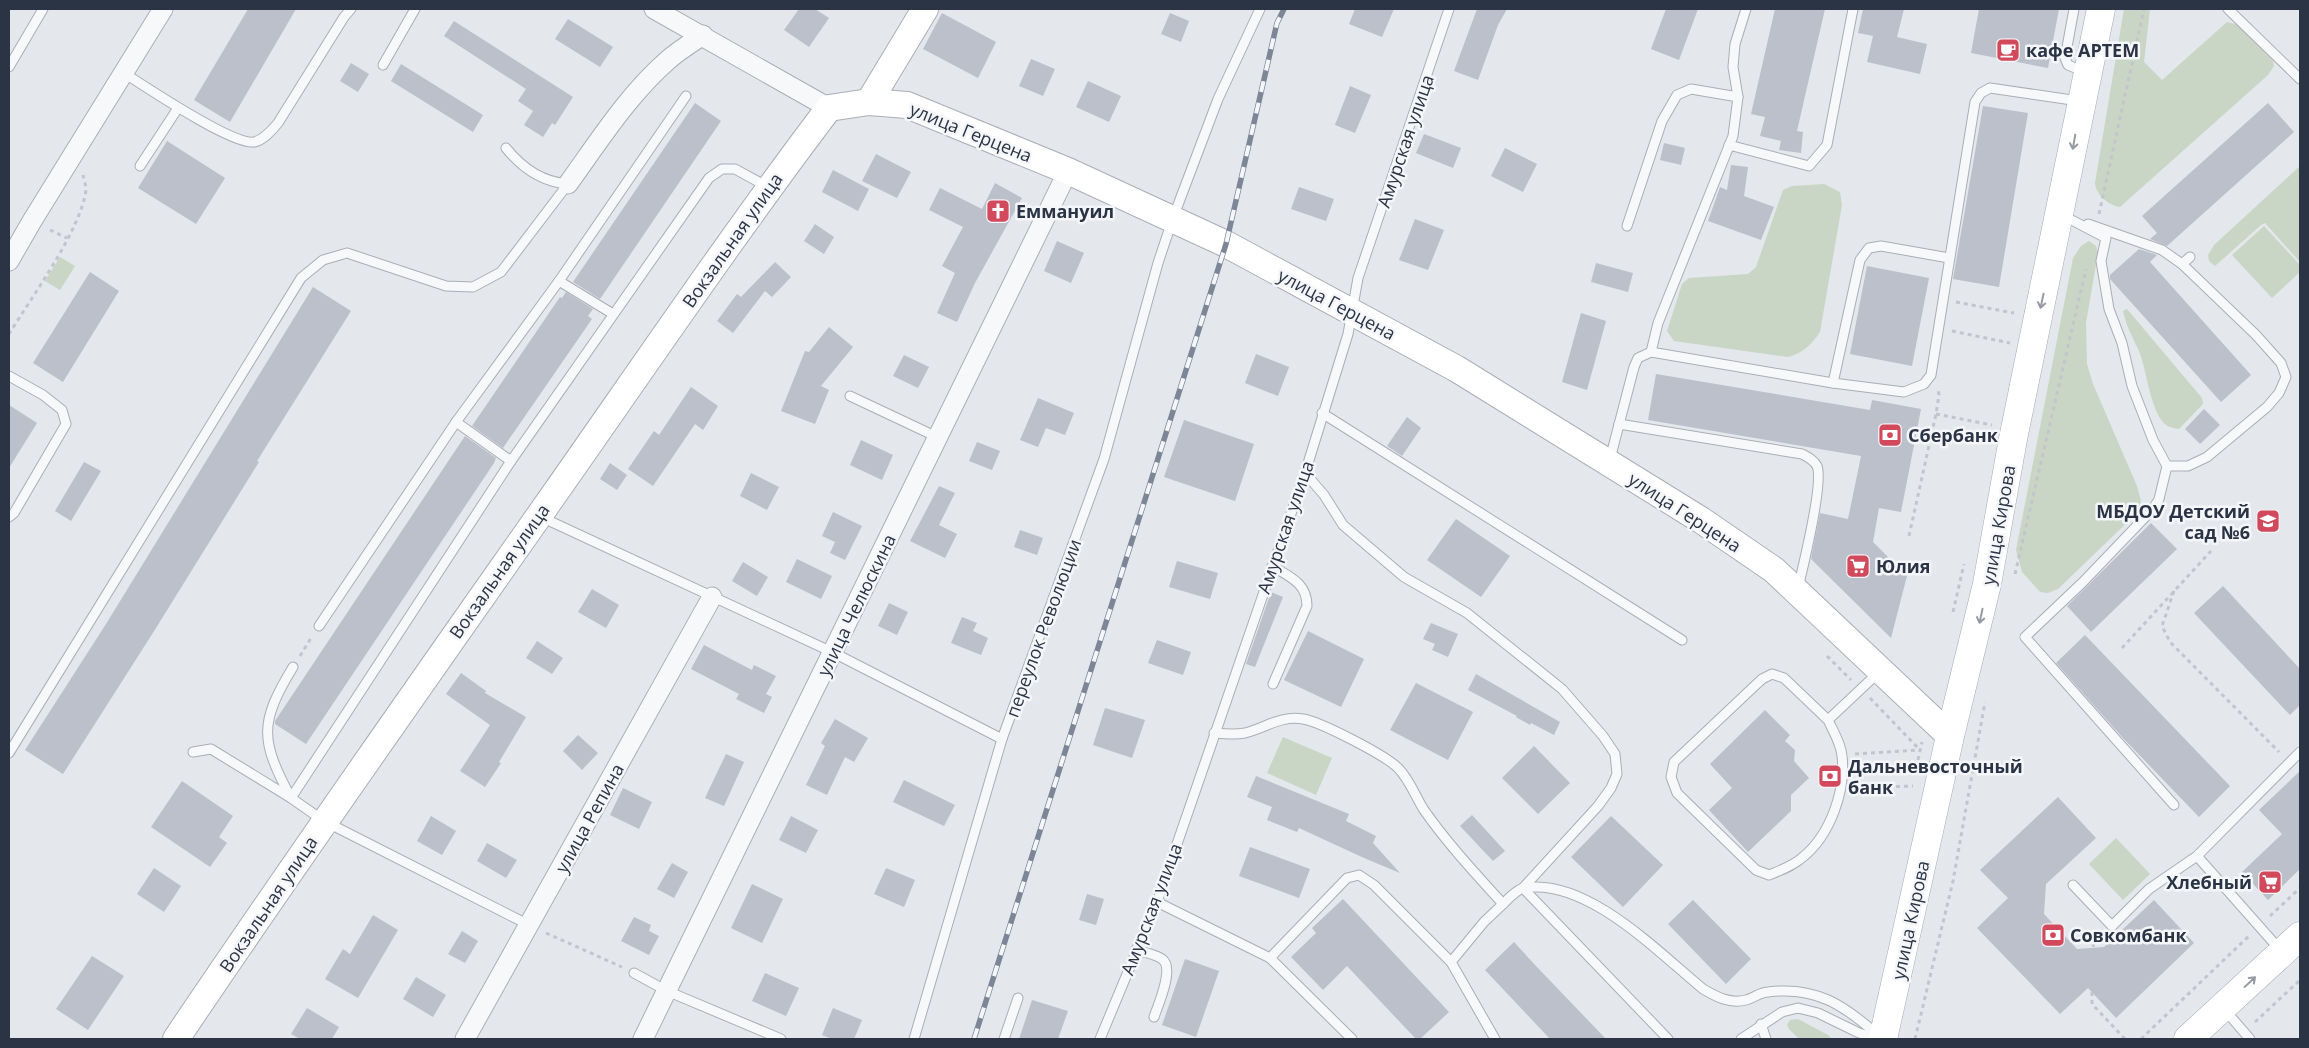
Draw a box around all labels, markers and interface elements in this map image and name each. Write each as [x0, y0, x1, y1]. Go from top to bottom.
cafe icon: кафе АРТЕМ [1995, 37, 2021, 63]
place label: кафе АРТЕМ [2026, 38, 2139, 62]
street label: Амурская улица [1371, 71, 1439, 211]
street label: улица Герцена [906, 97, 1036, 167]
one-way arrow [2069, 134, 2079, 150]
street label: Вокзальная улица [676, 168, 788, 312]
church icon: Еммануил [985, 198, 1011, 224]
place label: Еммануил [1016, 199, 1114, 223]
street label: улица Герцена [1274, 263, 1400, 345]
one-way arrow [2037, 293, 2046, 309]
bank icon: Сбербанк [1877, 422, 1903, 448]
place label: Сбербанк [1908, 423, 1999, 447]
street label: Амурская улица [1251, 457, 1319, 597]
street label: улица Кирова [1976, 463, 2020, 587]
street label: улица Герцена [1624, 467, 1746, 557]
street label: Вокзальная улица [443, 499, 555, 643]
place label: МБДОУ Детский сад №6 [2096, 499, 2250, 544]
school or university icon: МБДОУ Детский сад №6 [2255, 508, 2281, 534]
street label: улица Челюскина [811, 530, 901, 680]
street label: переулок Революции [1000, 536, 1086, 720]
supermarket icon: Юлия [1845, 553, 1871, 579]
place label: Юлия [1876, 554, 1931, 578]
one-way arrow [1976, 607, 1985, 623]
place label: Дальневосточный банк [1848, 754, 2023, 799]
street label: улица Репина [549, 759, 629, 877]
bank icon: Дальневосточный банк [1817, 763, 1843, 789]
street label: Вокзальная улица [213, 831, 323, 977]
street label: Амурская улица [1115, 840, 1187, 978]
street label: улица Кирова [1886, 858, 1934, 982]
supermarket icon: Хлебный [2257, 869, 2283, 895]
place label: Хлебный [2166, 870, 2252, 894]
bank icon: Совкомбанк [2040, 922, 2066, 948]
place label: Совкомбанк [2070, 923, 2187, 947]
one-way arrow [2243, 976, 2256, 988]

